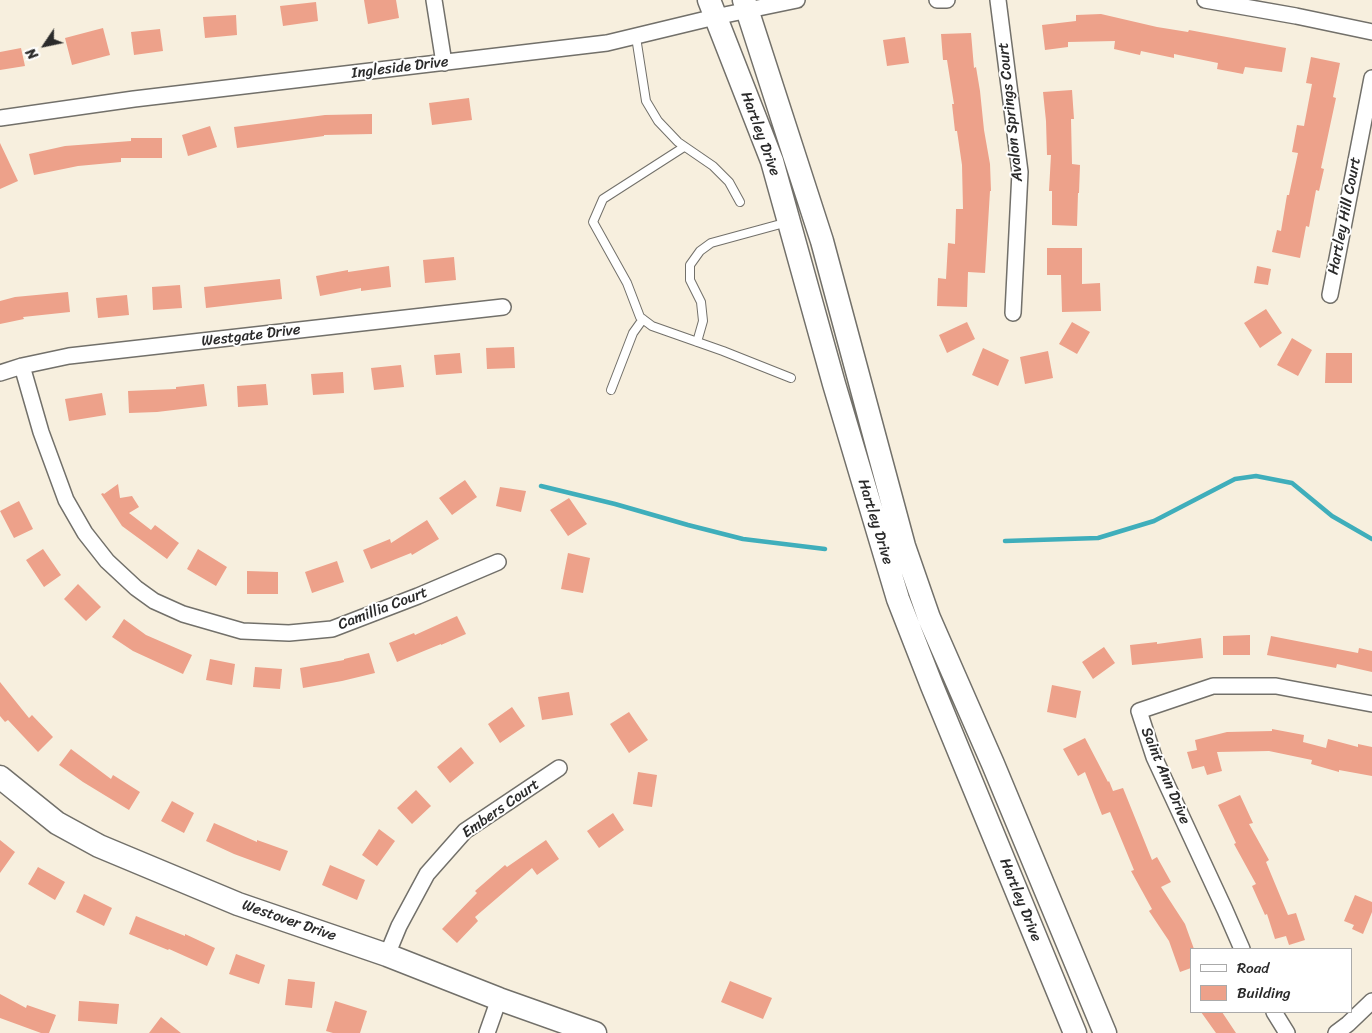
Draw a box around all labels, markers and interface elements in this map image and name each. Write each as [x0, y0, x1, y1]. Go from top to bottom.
north arrow [20, 20, 70, 70]
street label: Avalon Springs Court [995, 41, 1027, 183]
text: N [19, 43, 45, 65]
street label: Ingleside Drive [350, 53, 450, 83]
street label: Hartley Drive [736, 89, 784, 179]
street label: Hartley Hill Court [1325, 156, 1365, 276]
street label: Westgate Drive [201, 321, 301, 351]
street label: Hartley Drive [853, 477, 897, 567]
street label: Camillia Court [336, 584, 430, 634]
street label: Saint Ann Drive [1136, 725, 1194, 827]
street label: Embers Court [459, 776, 543, 842]
street label: Hartley Drive [995, 856, 1045, 944]
street label: Westover Drive [239, 896, 339, 946]
legend [1190, 948, 1352, 1013]
text: Road [1237, 955, 1269, 981]
text: Building [1237, 980, 1291, 1006]

